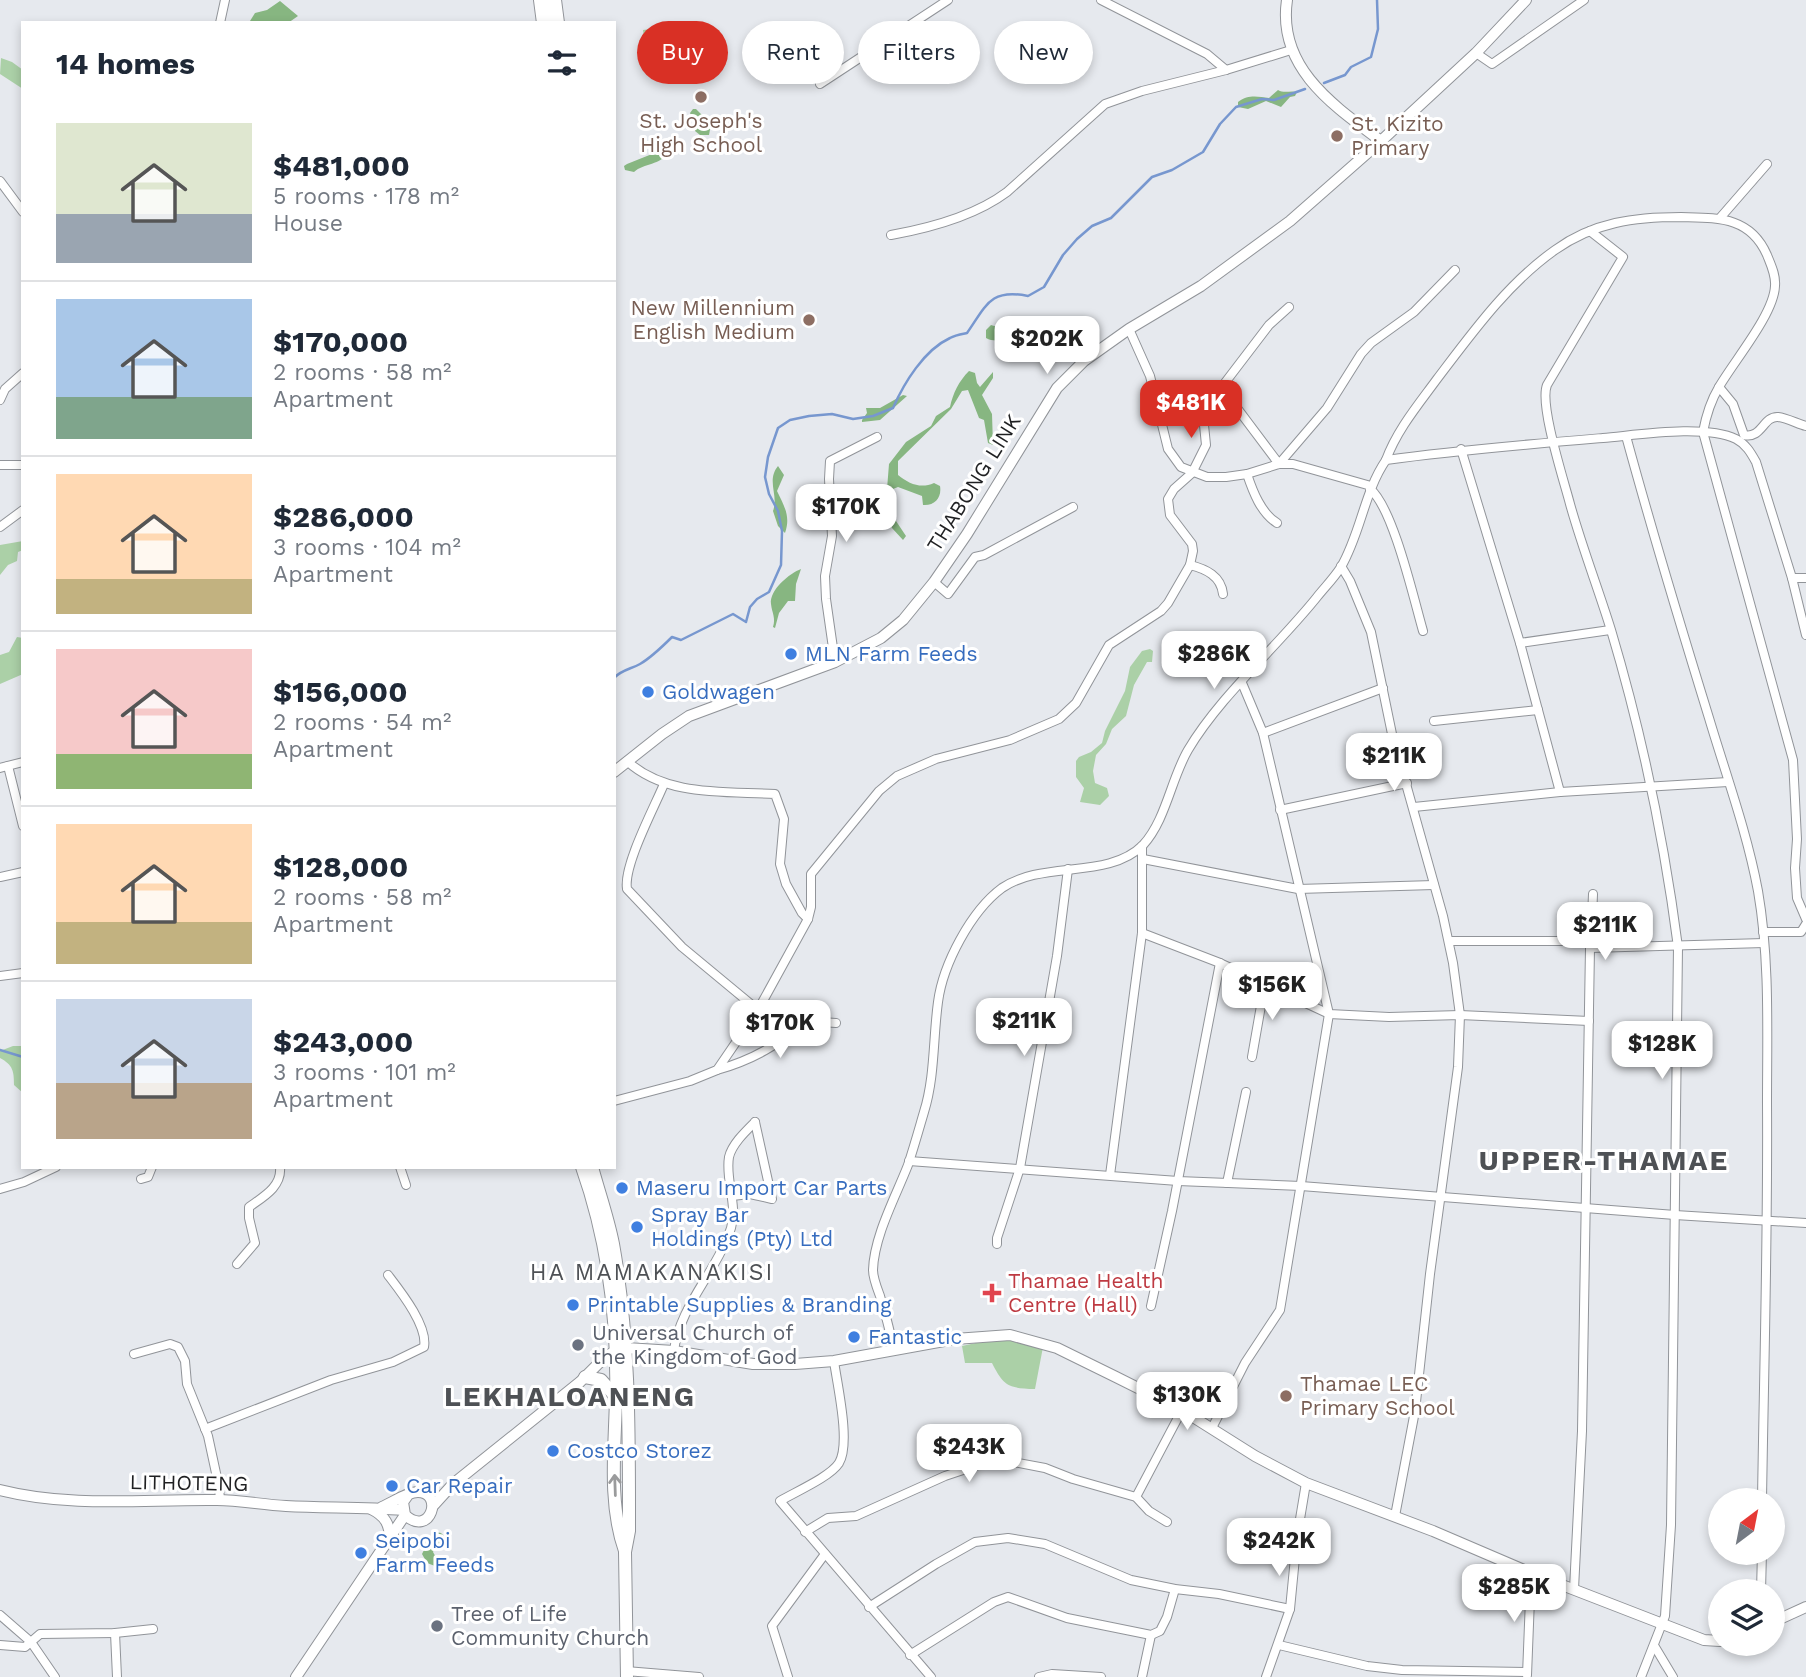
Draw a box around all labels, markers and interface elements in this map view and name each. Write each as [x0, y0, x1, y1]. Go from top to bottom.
chip: Buy [637, 21, 728, 84]
chip: Rent [742, 21, 844, 84]
chip: Filters [858, 21, 980, 84]
chip: New [994, 21, 1093, 84]
icon: filters [543, 44, 581, 82]
text: 14 homes [56, 46, 195, 81]
marker: St. Joseph's High School [693, 89, 709, 105]
place label: St. Joseph's High School [639, 108, 763, 157]
place label: St. Kizito Primary [1351, 111, 1444, 160]
marker: St. Kizito Primary [1329, 128, 1345, 144]
text: $481,000 [273, 148, 410, 183]
icon: home [112, 151, 196, 235]
text: 5 rooms · 178 m² [273, 183, 459, 210]
text: House [273, 210, 343, 237]
place label: New Millennium English Medium [631, 295, 795, 344]
marker: New Millennium English Medium [801, 312, 817, 328]
pin: $202K [998, 316, 1096, 376]
text: $170,000 [273, 324, 408, 359]
text: $202K [1011, 325, 1083, 352]
icon: home [112, 327, 196, 411]
text: 2 rooms · 58 m² [273, 359, 452, 386]
pin: $481K [1142, 380, 1240, 440]
text: Apartment [273, 386, 393, 413]
text: $481K [1156, 389, 1226, 416]
street label: THABONG LINK [921, 409, 1026, 556]
pin: $170K [797, 484, 895, 544]
text: $170K [812, 493, 880, 520]
text: $286,000 [273, 499, 414, 534]
icon: home [112, 502, 196, 586]
text: 3 rooms · 104 m² [273, 534, 461, 561]
text: Apartment [273, 561, 393, 588]
pin: $286K [1165, 632, 1263, 691]
text: $286K [1178, 640, 1250, 667]
place label: MLN Farm Feeds [805, 641, 978, 666]
marker: MLN Farm Feeds [783, 646, 799, 662]
text: $156,000 [273, 674, 408, 709]
icon: home [112, 677, 196, 761]
place label: Goldwagen [662, 679, 775, 704]
marker: Goldwagen [640, 684, 656, 700]
text: 2 rooms · 54 m² [273, 709, 451, 736]
pin: $211K [1345, 734, 1443, 793]
text: Apartment [273, 736, 393, 763]
text: $211K [1362, 742, 1426, 769]
text: $128,000 [273, 849, 408, 884]
icon: home [112, 852, 196, 936]
text: 2 rooms · 58 m² [273, 884, 452, 911]
pin: $211K [1556, 902, 1654, 962]
text: Apartment [273, 911, 393, 938]
text: $211K [1573, 911, 1637, 938]
pin: $156K [1223, 962, 1321, 1022]
text: $156K [1238, 971, 1306, 998]
pin: $211K [975, 998, 1073, 1058]
pin: $170K [731, 1000, 829, 1060]
text: $211K [992, 1007, 1056, 1034]
text: $170K [746, 1009, 814, 1036]
pin: $128K [1613, 1021, 1711, 1081]
text: $243,000 [273, 1024, 413, 1059]
icon: home [112, 1027, 196, 1111]
text: $128K [1628, 1030, 1696, 1057]
text: 3 rooms · 101 m² [273, 1059, 456, 1086]
text: Apartment [273, 1086, 393, 1113]
district label: UPPER-THAMAE [1479, 1144, 1729, 1177]
place label: Maseru Import Car Parts [636, 1175, 887, 1200]
marker: Maseru Import Car Parts [614, 1180, 630, 1196]
place label: Spray Bar Holdings (Pty) Ltd [651, 1202, 833, 1251]
marker: Spray Bar Holdings (Pty) Ltd [629, 1219, 645, 1235]
district label: HA MAMAKANAKISI [530, 1259, 774, 1286]
place label: Thamae Health Centre (Hall) [1008, 1268, 1163, 1317]
marker: Thamae Health Centre (Hall) [982, 1283, 1002, 1303]
place label: Printable Supplies & Branding [587, 1292, 892, 1317]
marker: Printable Supplies & Branding [565, 1297, 581, 1313]
place label: Universal Church of the Kingdom of God [592, 1320, 798, 1369]
place label: Fantastic [868, 1324, 962, 1349]
marker: Fantastic [846, 1329, 862, 1345]
marker: Universal Church of the Kingdom of God [570, 1337, 586, 1353]
place label: Thamae LEC Primary School [1300, 1371, 1455, 1420]
pin: $130K [1138, 1372, 1236, 1432]
district label: LEKHALOANENG [444, 1380, 696, 1413]
text: $130K [1152, 1381, 1222, 1408]
marker: Thamae LEC Primary School [1278, 1388, 1294, 1404]
pin: $243K [920, 1424, 1018, 1484]
text: $243K [933, 1433, 1005, 1460]
place label: Costco Storez [567, 1438, 712, 1463]
marker: Costco Storez [545, 1443, 561, 1459]
street label: LITHOTENG [129, 1469, 249, 1496]
place label: Car Repair [406, 1473, 513, 1498]
one-way arrow [608, 1474, 621, 1497]
marker: Car Repair [384, 1478, 400, 1494]
north arrow [1708, 1488, 1785, 1564]
map controls [1708, 1488, 1785, 1656]
pin: $242K [1230, 1518, 1328, 1578]
text: $242K [1243, 1527, 1315, 1554]
place label: Seipobi Farm Feeds [375, 1528, 495, 1577]
marker: Seipobi Farm Feeds [353, 1545, 369, 1561]
pin: $285K [1465, 1564, 1563, 1624]
text: $285K [1478, 1573, 1550, 1600]
button: layers [1708, 1579, 1785, 1656]
place label: Tree of Life Community Church [451, 1601, 649, 1650]
marker: Tree of Life Community Church [429, 1618, 445, 1634]

